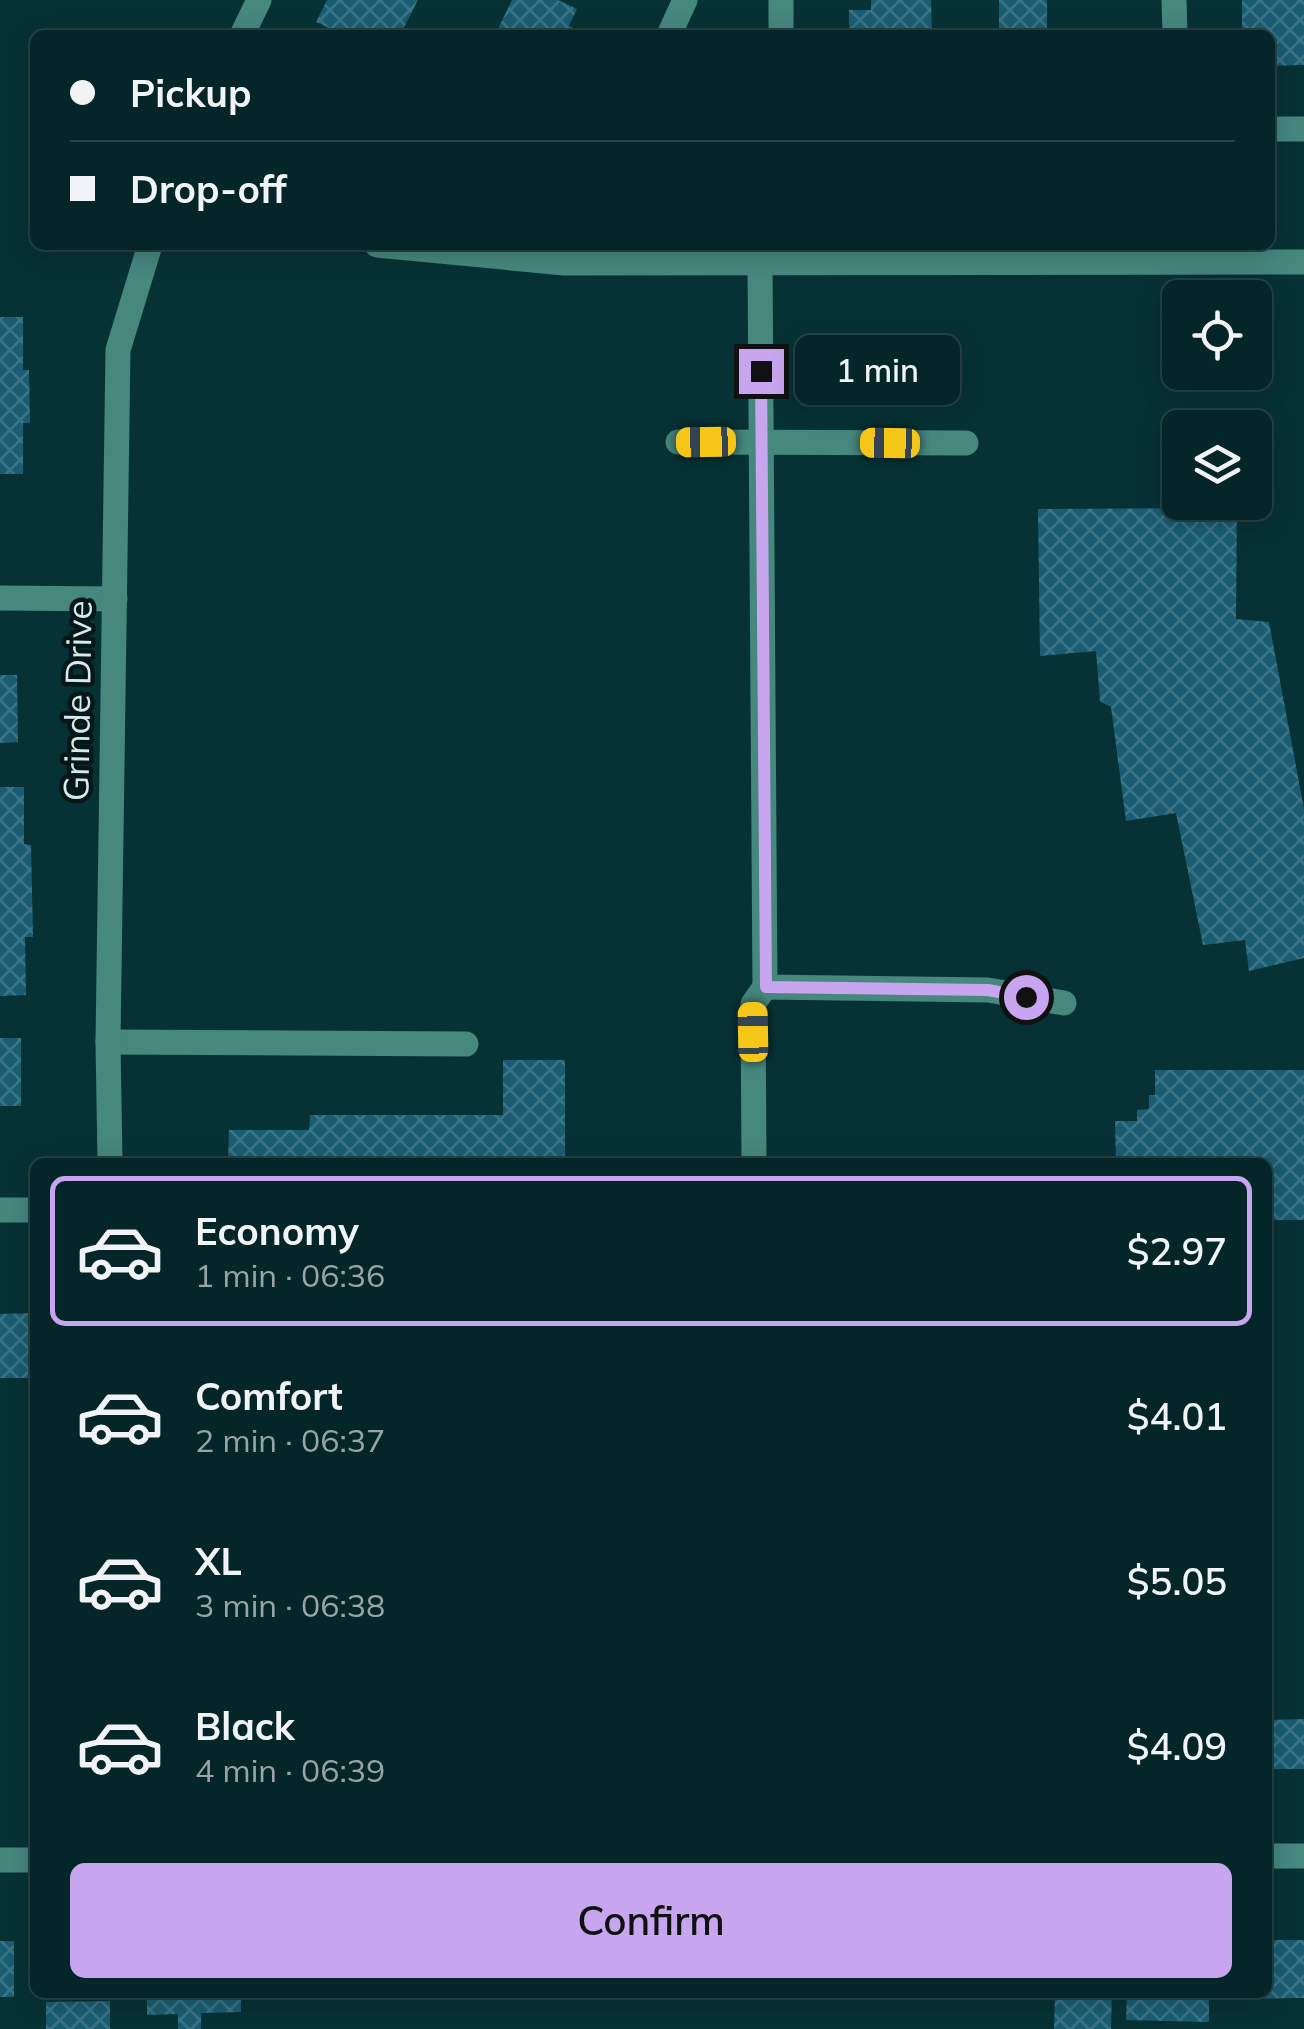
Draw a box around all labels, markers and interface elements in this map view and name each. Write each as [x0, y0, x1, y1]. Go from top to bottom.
text: Pickup [130, 69, 252, 117]
text: Drop-off [130, 165, 287, 213]
map controls [1162, 280, 1272, 520]
button: locate [1162, 280, 1272, 390]
callout: 1 min [796, 336, 961, 406]
route end [739, 349, 784, 394]
text: 1 min [836, 350, 919, 390]
button: layers [1162, 410, 1272, 520]
car [676, 426, 736, 458]
car [860, 427, 920, 459]
street label: Grinde Drive [53, 600, 101, 802]
route start [1004, 975, 1049, 1020]
car [737, 1002, 769, 1062]
icon: car [75, 1206, 165, 1296]
text: Economy [195, 1207, 359, 1255]
text: $2.97 [1127, 1227, 1227, 1275]
text: 1 min · 06:36 [195, 1255, 385, 1295]
icon: car [75, 1371, 165, 1461]
text: Comfort [195, 1372, 343, 1420]
text: $4.01 [1127, 1392, 1227, 1440]
text: 2 min · 06:37 [195, 1420, 385, 1460]
icon: car [75, 1536, 165, 1626]
text: XL [195, 1537, 242, 1585]
text: $5.05 [1127, 1557, 1227, 1605]
text: 3 min · 06:38 [195, 1585, 385, 1625]
icon: car [75, 1701, 165, 1791]
text: Black [195, 1702, 295, 1750]
text: $4.09 [1127, 1722, 1227, 1770]
text: 4 min · 06:39 [195, 1750, 385, 1790]
button: Confirm [70, 1863, 1232, 1978]

